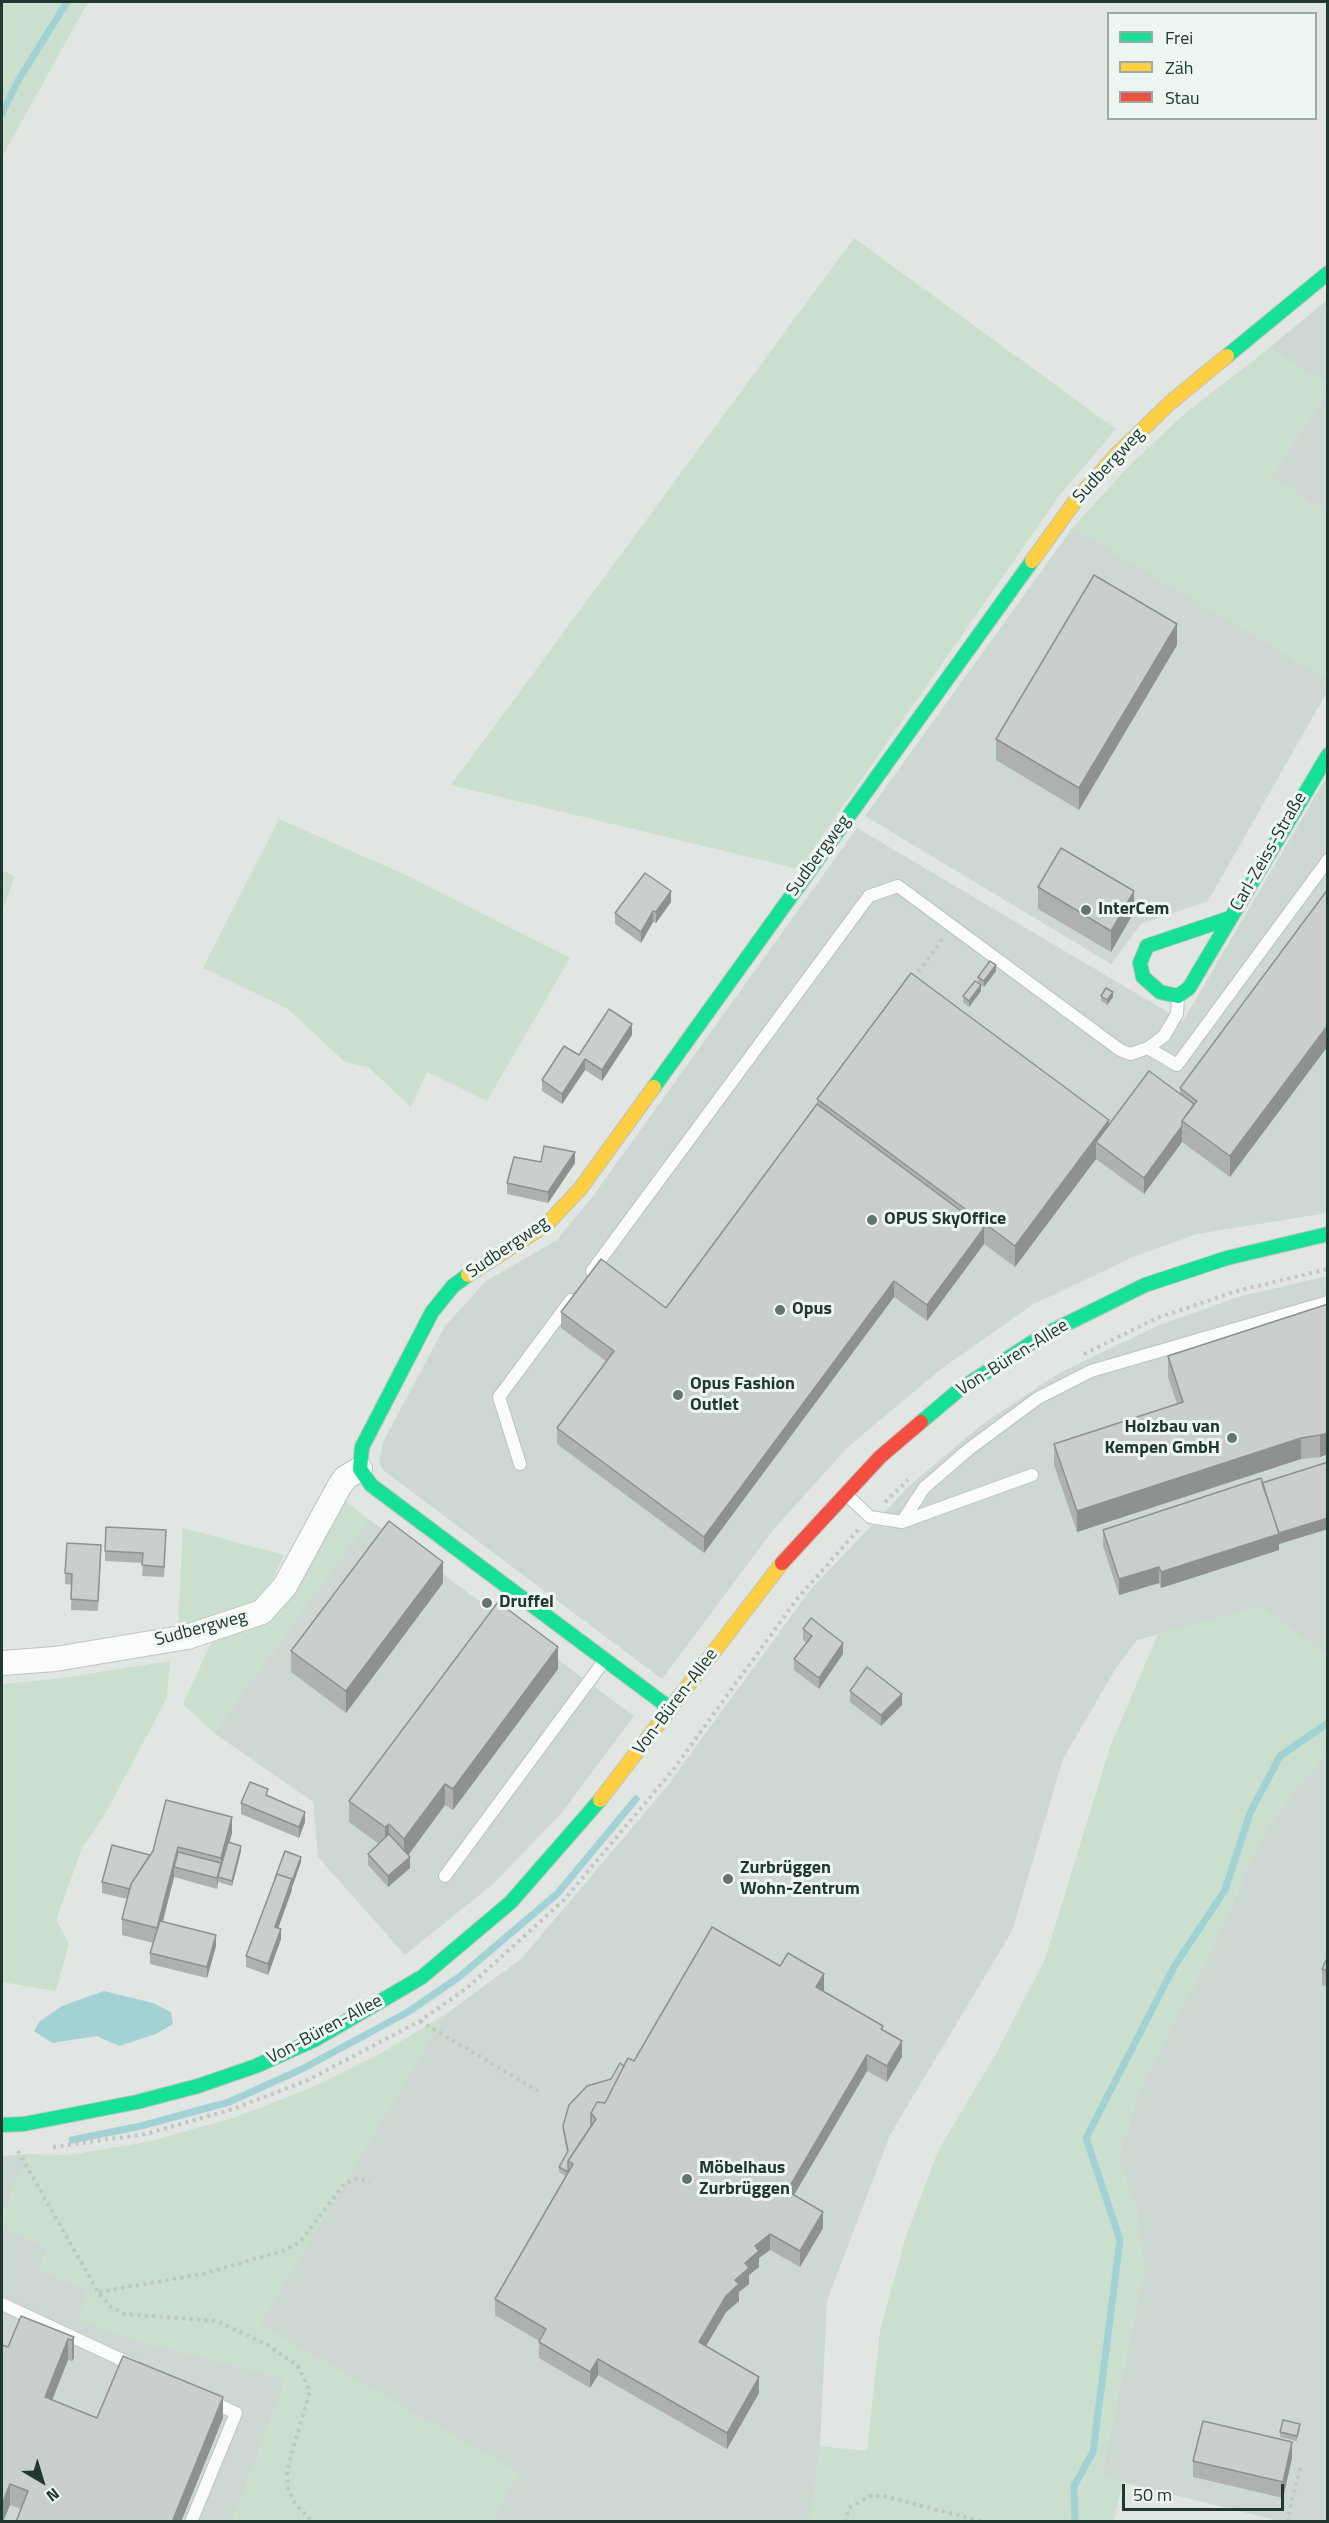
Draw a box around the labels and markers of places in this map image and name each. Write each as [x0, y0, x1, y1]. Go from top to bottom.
place label: InterCem [1098, 899, 1169, 921]
marker: InterCem [1079, 903, 1093, 917]
place label: OPUS SkyOffice [884, 1209, 1006, 1231]
marker: OPUS SkyOffice [865, 1213, 879, 1227]
place label: Opus [792, 1299, 832, 1321]
marker: Opus [773, 1303, 787, 1317]
place label: Opus Fashion Outlet [690, 1374, 795, 1416]
marker: Opus Fashion Outlet [671, 1388, 685, 1402]
place label: Holzbau van Kempen GmbH [1104, 1417, 1220, 1460]
marker: Holzbau van Kempen GmbH [1225, 1431, 1239, 1445]
place label: Druffel [499, 1592, 554, 1614]
marker: Druffel [480, 1596, 494, 1610]
place label: Zurbrüggen Wohn-Zentrum [740, 1858, 860, 1900]
marker: Zurbrüggen Wohn-Zentrum [721, 1872, 735, 1886]
place label: Möbelhaus Zurbrüggen [699, 2158, 790, 2200]
marker: Möbelhaus Zurbrüggen [680, 2172, 694, 2186]

